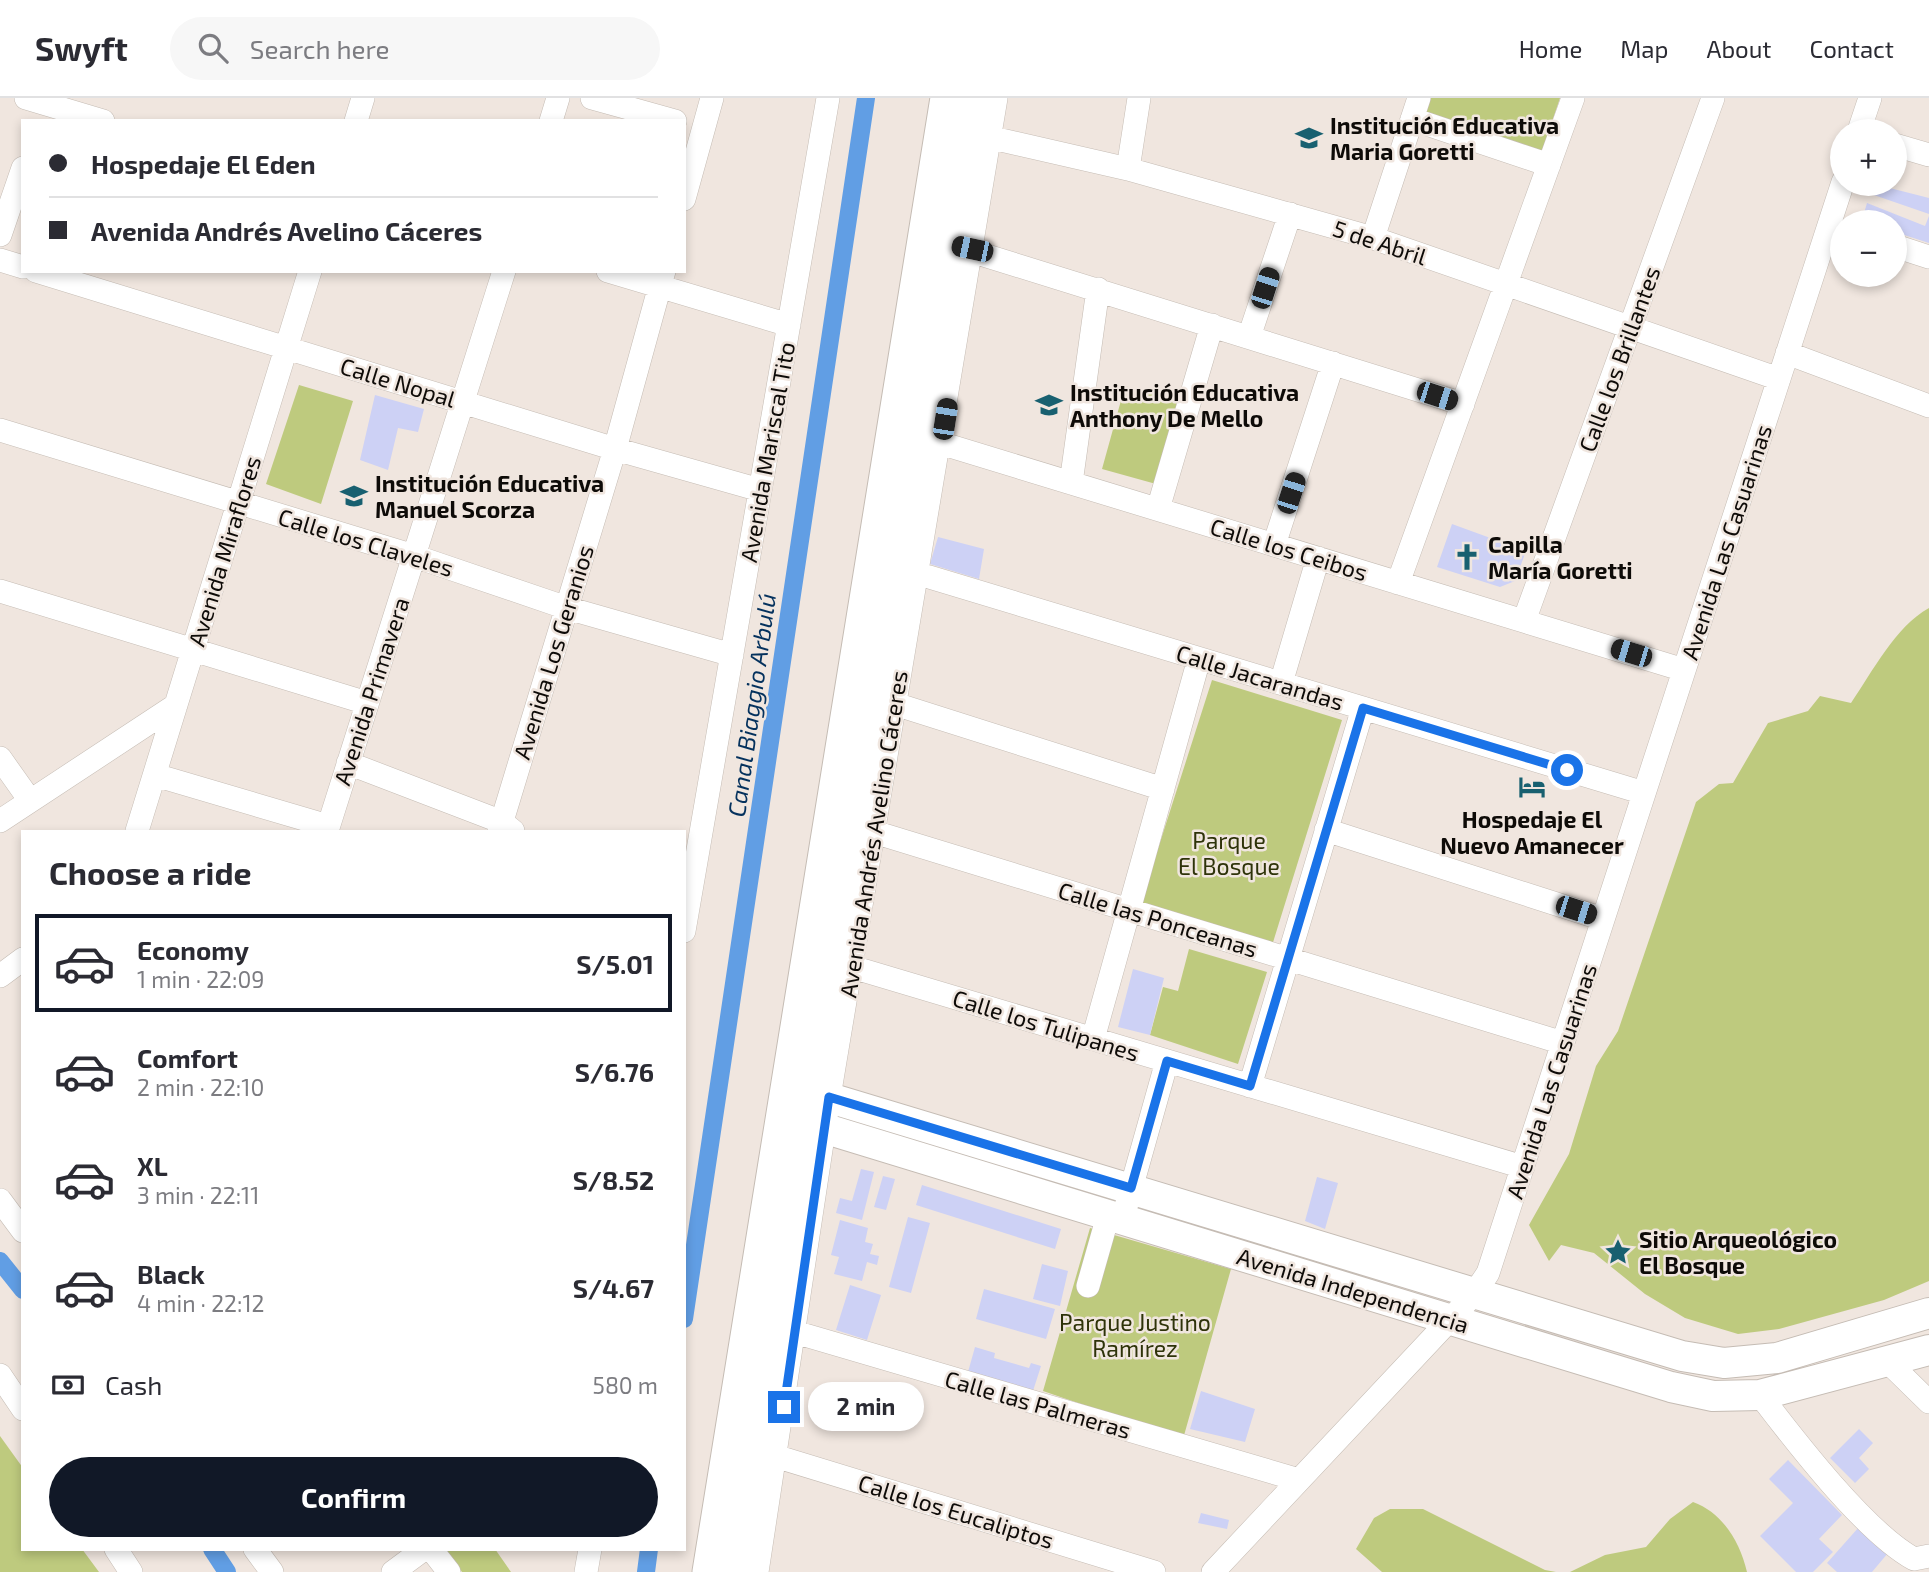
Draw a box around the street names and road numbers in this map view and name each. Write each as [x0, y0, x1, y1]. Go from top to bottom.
street label: 5 de Abril [1330, 214, 1430, 270]
street label: Calle los Brillantes [1572, 262, 1666, 456]
street label: Avenida Mariscal Tito [734, 340, 800, 564]
street label: Calle Nopal [337, 351, 459, 413]
street label: Avenida Las Casuarinas [1675, 421, 1777, 663]
street label: Avenida Miraflores [182, 453, 266, 649]
street label: Calle los Claveles [275, 502, 457, 582]
street label: Calle los Ceibos [1207, 512, 1371, 586]
street label: Avenida Los Geranios [507, 542, 599, 762]
street label: Avenida Primavera [327, 594, 415, 788]
street label: Calle Jacarandas [1173, 638, 1347, 716]
street label: Avenida Andrés Avelino Cáceres [833, 669, 913, 999]
street label: Calle las Ponceanas [1055, 875, 1261, 963]
street label: Avenida Las Casuarinas [1500, 960, 1602, 1202]
street label: Calle los Tulipanes [949, 983, 1143, 1067]
street label: Avenida Independencia [1234, 1241, 1472, 1339]
street label: Calle las Palmeras [942, 1364, 1134, 1444]
street label: Calle los Eucaliptos [855, 1468, 1057, 1554]

